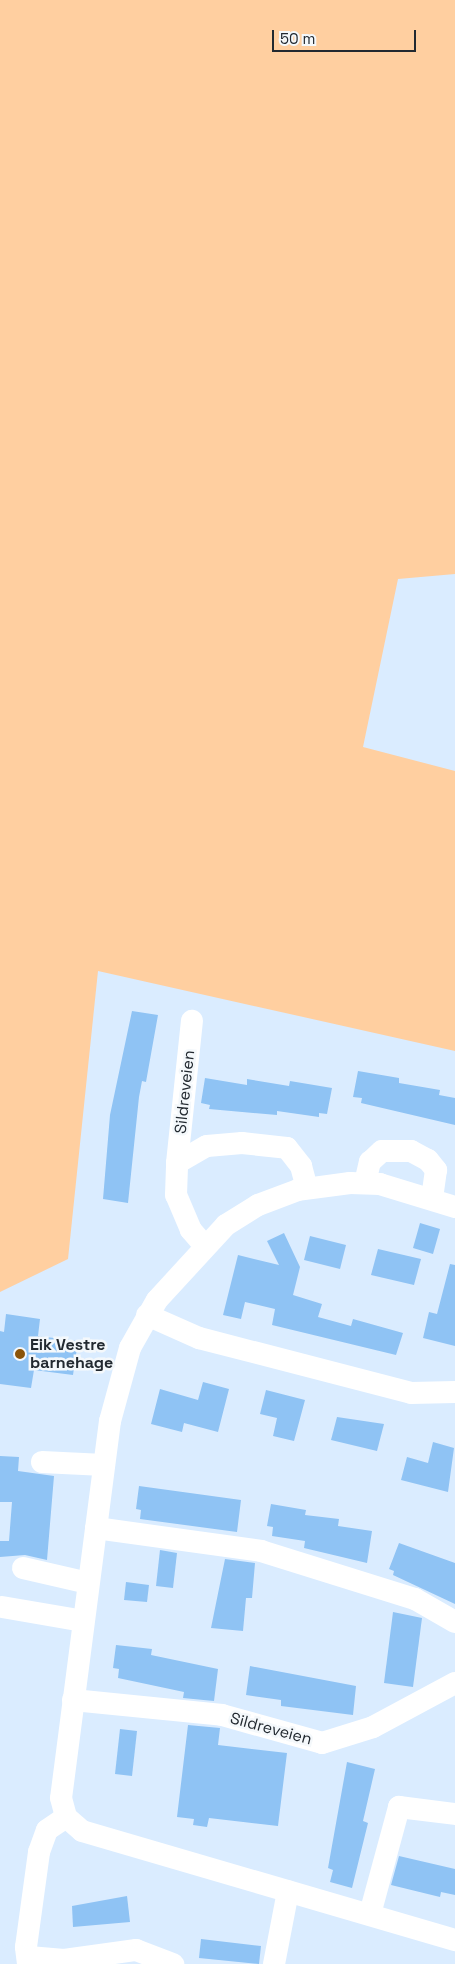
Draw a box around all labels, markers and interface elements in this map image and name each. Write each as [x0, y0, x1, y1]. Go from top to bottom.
scale bar [275, 20, 419, 52]
text: 50 m [280, 29, 315, 48]
street label: Sildreveien [171, 1049, 199, 1135]
place label: Eik Vestre barnehage [30, 1335, 113, 1373]
marker: Eik Vestre barnehage [14, 1348, 26, 1360]
street label: Sildreveien [228, 1709, 314, 1749]

